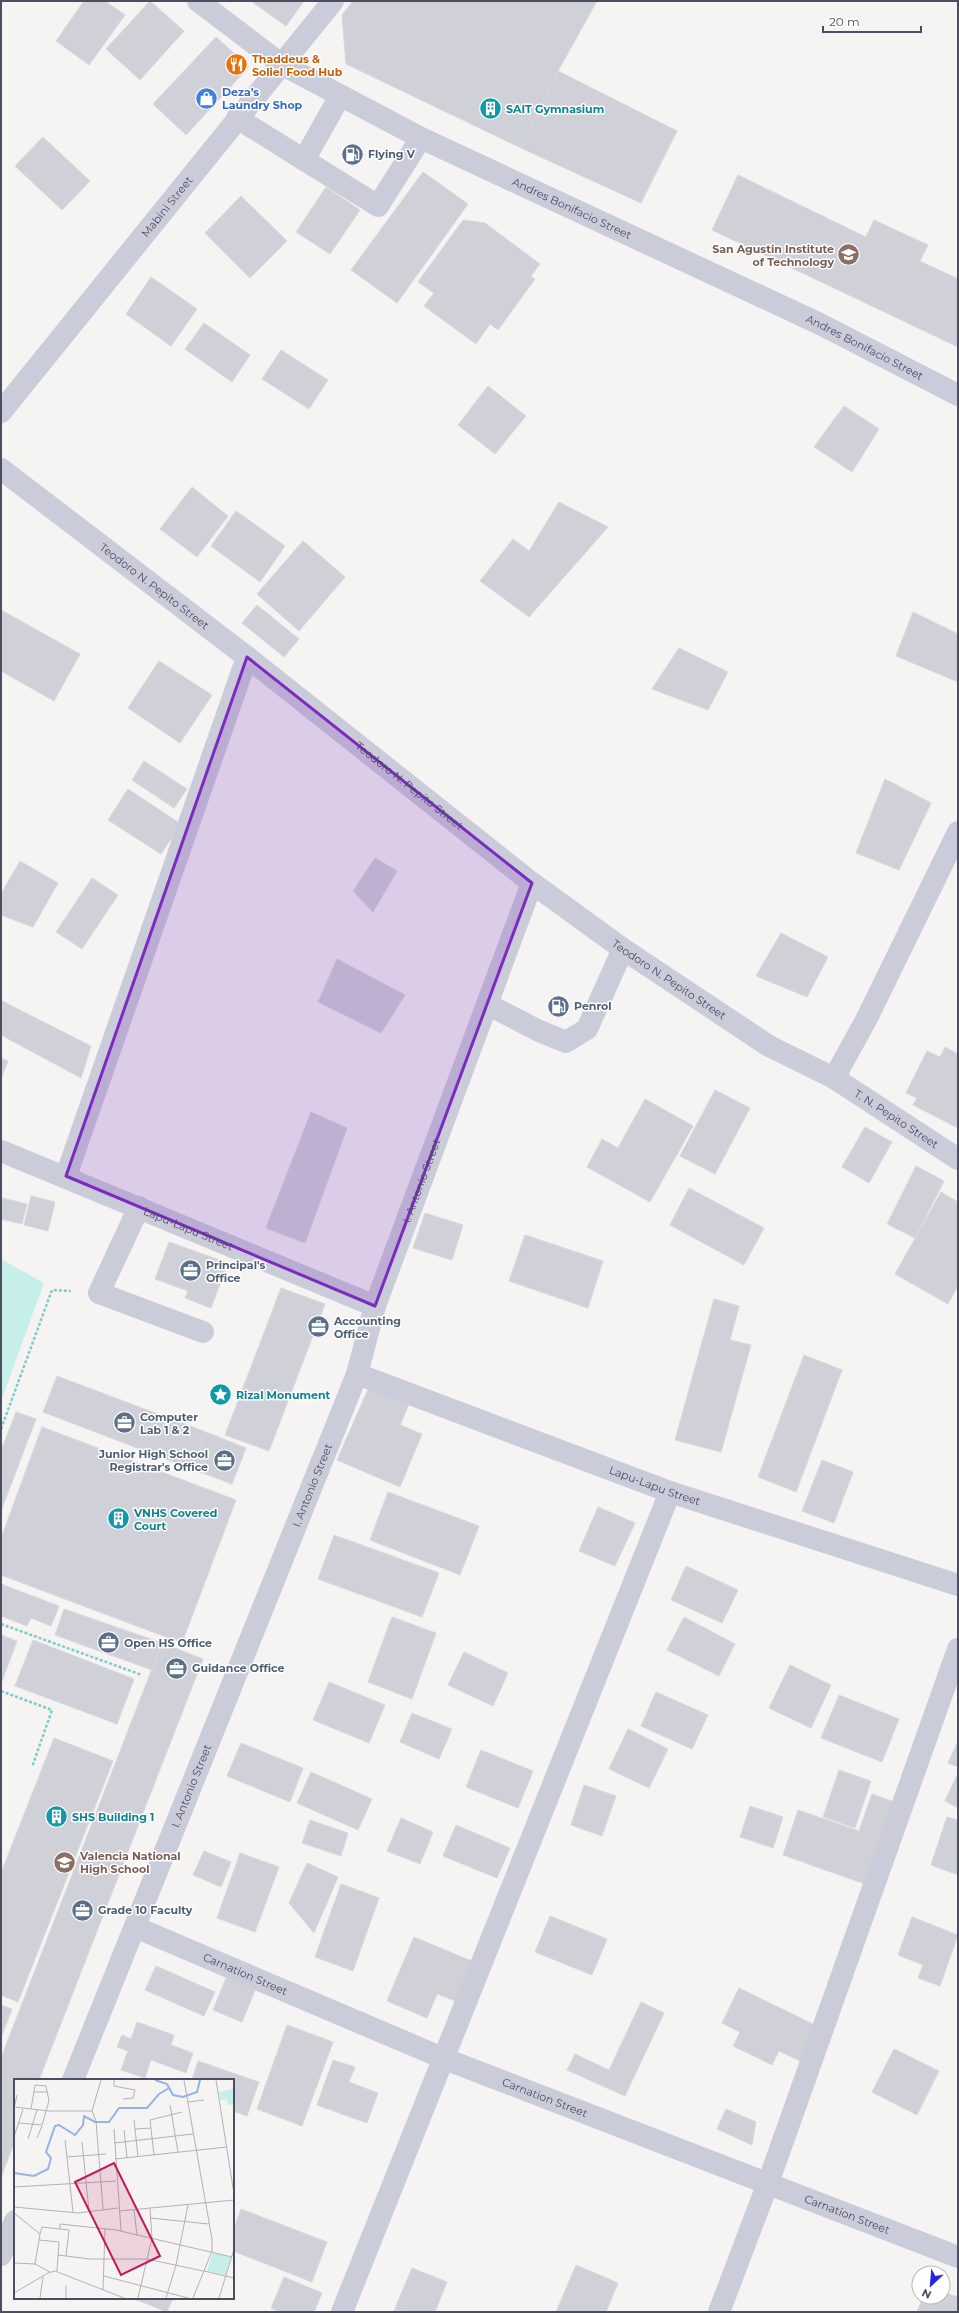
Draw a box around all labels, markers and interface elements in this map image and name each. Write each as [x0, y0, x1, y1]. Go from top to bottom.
scale bar [823, 8, 921, 34]
text: 20 m [829, 14, 860, 29]
restaurant icon: Thaddeus & Soliel Food Hub [224, 52, 250, 78]
place label: Thaddeus & Soliel Food Hub [252, 52, 343, 79]
shop icon: Deza’s Laundry Shop [193, 85, 219, 111]
place label: Deza’s Laundry Shop [222, 85, 303, 112]
building icon: SAIT Gymnasium [477, 96, 503, 122]
place label: SAIT Gymnasium [506, 102, 604, 116]
fuel station icon: Flying V [340, 141, 366, 167]
place label: Flying V [368, 147, 416, 161]
street label: Mabini Street [138, 173, 196, 240]
street label: Andres Bonifacio Street [510, 175, 634, 242]
place label: San Agustin Institute of Technology [712, 242, 834, 269]
school or university icon: San Agustin Institute of Technology [836, 242, 862, 268]
street label: Andres Bonifacio Street [804, 311, 926, 383]
street label: Teodoro N. Pepito Street [97, 540, 212, 633]
street label: Teodoro N. Pepito Street [353, 739, 467, 833]
street label: Teodoro N. Pepito Street [609, 936, 729, 1023]
fuel station icon: Penrol [546, 993, 572, 1019]
place label: Penrol [574, 999, 612, 1013]
street label: T. N. Pepito Street [852, 1086, 941, 1152]
street label: I. Antonio Street [400, 1136, 444, 1225]
street label: Lapu-Lapu Street [141, 1204, 236, 1254]
office icon: Principal's Office [178, 1258, 204, 1284]
place label: Principal's Office [206, 1258, 265, 1285]
office icon: Accounting Office [305, 1314, 331, 1340]
place label: Accounting Office [333, 1314, 401, 1341]
place icon: Rizal Monument [207, 1382, 233, 1408]
place label: Rizal Monument [236, 1388, 331, 1402]
office icon: Computer Lab 1 & 2 [111, 1410, 137, 1436]
place label: Computer Lab 1 & 2 [140, 1410, 198, 1437]
street label: I. Antonio Street [289, 1441, 335, 1529]
place label: Junior High School Registrar's Office [98, 1447, 208, 1474]
office icon: Junior High School Registrar's Office [211, 1447, 237, 1473]
street label: Lapu-Lapu Street [607, 1463, 703, 1509]
building icon: VNHS Covered Court [105, 1506, 131, 1532]
place label: VNHS Covered Court [133, 1506, 217, 1533]
office icon: Open HS Office [96, 1630, 122, 1656]
place label: Open HS Office [124, 1636, 212, 1650]
office icon: Guidance Office [164, 1655, 190, 1681]
place label: Guidance Office [192, 1661, 284, 1675]
street label: I. Antonio Street [168, 1742, 215, 1830]
building icon: SHS Building 1 [44, 1804, 70, 1830]
place label: SHS Building 1 [72, 1810, 154, 1824]
school or university icon: Valencia National High School [52, 1849, 78, 1875]
place label: Valencia National High School [79, 1849, 181, 1876]
office icon: Grade 10 Faculty [69, 1897, 95, 1923]
place label: Grade 10 Faculty [98, 1903, 193, 1917]
street label: Carnation Street [201, 1950, 290, 1998]
street label: Carnation Street [500, 2075, 590, 2121]
inset map [14, 2079, 234, 2299]
street label: Carnation Street [802, 2191, 892, 2237]
north arrow [911, 2265, 951, 2305]
text: N [920, 2286, 934, 2302]

